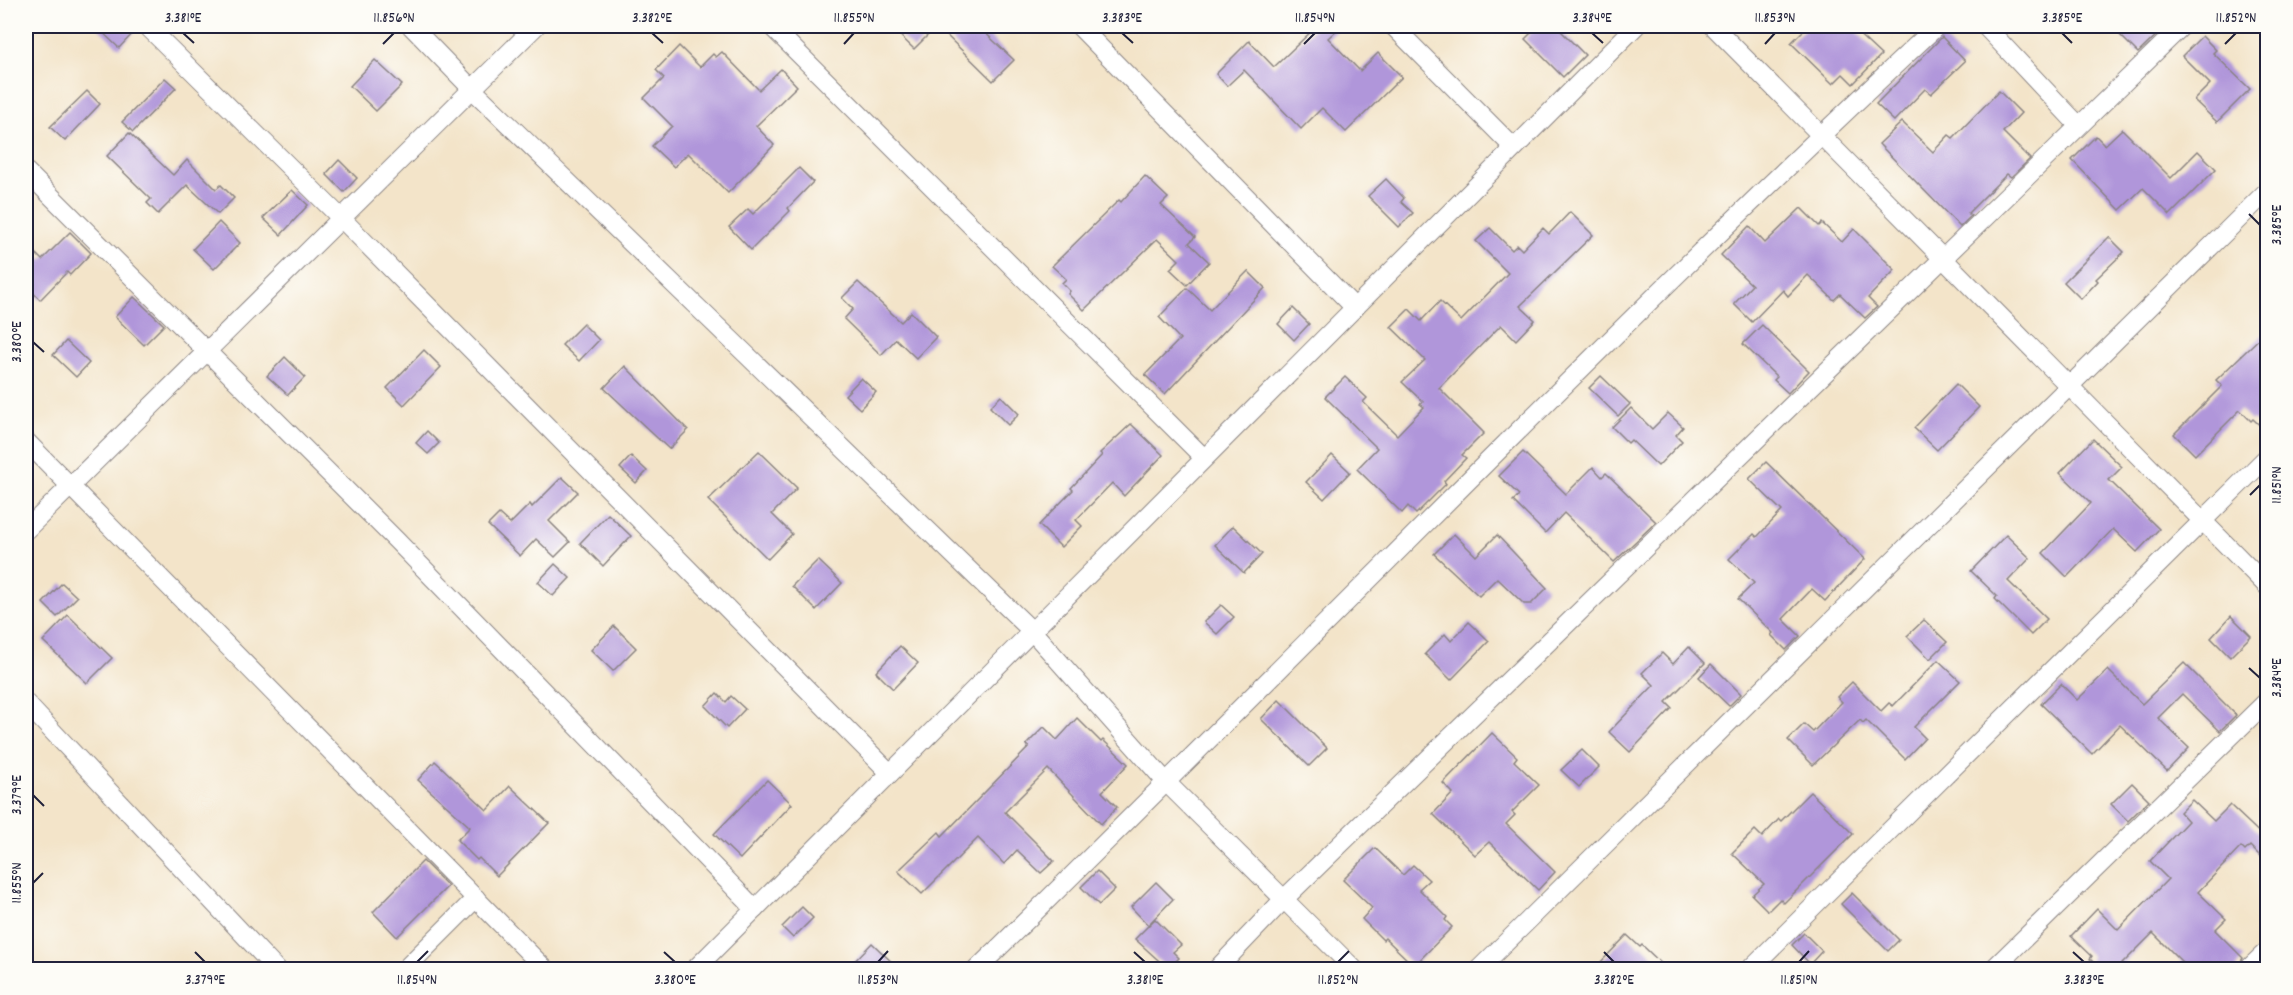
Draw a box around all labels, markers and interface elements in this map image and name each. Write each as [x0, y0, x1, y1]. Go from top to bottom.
text: 3.381°E [165, 8, 202, 30]
text: 11.856°N [373, 8, 415, 30]
text: 3.382°E [632, 8, 672, 30]
text: 11.855°N [833, 8, 875, 30]
text: 3.383°E [1102, 8, 1142, 30]
text: 11.854°N [1295, 8, 1335, 30]
text: 3.384°E [1572, 8, 1612, 30]
text: 11.853°N [1755, 8, 1795, 30]
text: 3.385°E [2042, 8, 2082, 30]
text: 11.852°N [2216, 8, 2256, 30]
text: 3.385°E [2267, 205, 2289, 245]
text: 3.380°E [7, 321, 29, 363]
text: 11.851°N [2267, 466, 2289, 504]
text: 3.384°E [2267, 658, 2289, 698]
text: 3.379°E [7, 775, 29, 815]
text: 11.855°N [7, 862, 29, 904]
text: 3.379°E [185, 970, 225, 992]
text: 11.854°N [397, 970, 437, 992]
text: 3.380°E [654, 970, 696, 992]
text: 11.853°N [858, 970, 898, 992]
text: 3.381°E [1127, 970, 1164, 992]
text: 11.852°N [1318, 970, 1358, 992]
text: 3.382°E [1594, 970, 1634, 992]
text: 11.851°N [1780, 970, 1818, 992]
text: 3.383°E [2064, 970, 2104, 992]

